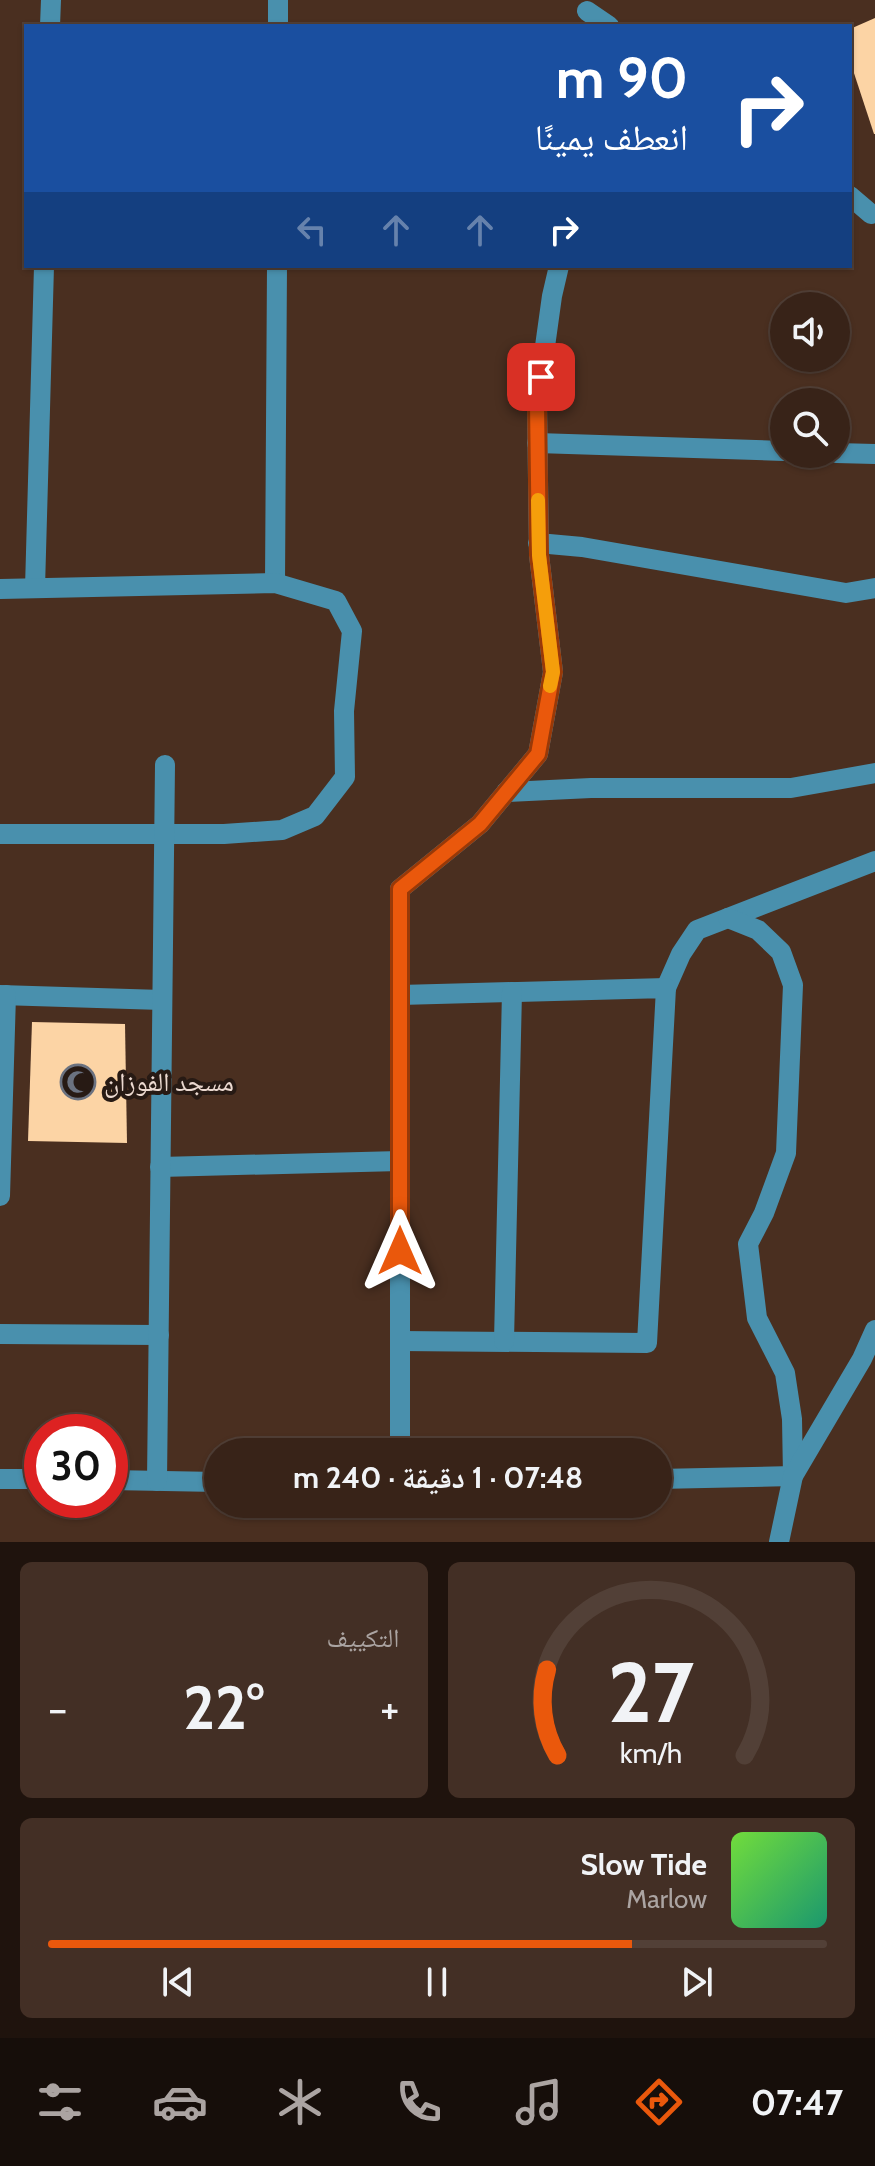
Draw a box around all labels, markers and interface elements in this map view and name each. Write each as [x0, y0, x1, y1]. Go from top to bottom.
text: 90 m [556, 44, 688, 112]
icon: right [716, 56, 820, 160]
text: انعطف يمينًا [535, 115, 688, 159]
icon: left [290, 208, 334, 252]
icon: ahead [374, 208, 418, 252]
icon: ahead [458, 208, 502, 252]
icon: right [542, 208, 586, 252]
map controls [770, 292, 850, 468]
button: sound [770, 292, 850, 372]
pin [507, 343, 575, 411]
icon: arrive [519, 355, 563, 399]
button: search [770, 388, 850, 468]
mosque icon: مسجد الفوزان [59, 1063, 97, 1101]
place label: مسجد الفوزان [104, 1066, 234, 1098]
position arrow [358, 1209, 442, 1293]
speed limit sign: 30 [24, 1414, 128, 1518]
text: 07:48 · 1 دقيقة · 240 m [293, 1459, 583, 1496]
text: التكييف [327, 1622, 400, 1654]
text: 27 [608, 1642, 694, 1743]
text: 22° [183, 1671, 264, 1744]
text: − [48, 1682, 67, 1735]
text: + [380, 1682, 399, 1735]
text: km/h [620, 1735, 683, 1770]
text: Slow Tide [580, 1846, 707, 1883]
text: Marlow [626, 1883, 707, 1915]
icon: previous [156, 1960, 200, 2004]
icon: pause [415, 1960, 459, 2004]
icon: next [675, 1960, 719, 2004]
icon: filters [32, 2074, 88, 2130]
icon: car [152, 2074, 208, 2130]
icon: climate [272, 2074, 328, 2130]
icon: phone [391, 2074, 447, 2130]
icon: music [511, 2074, 567, 2130]
icon: directions [631, 2074, 687, 2130]
text: 07:47 [751, 2080, 843, 2124]

